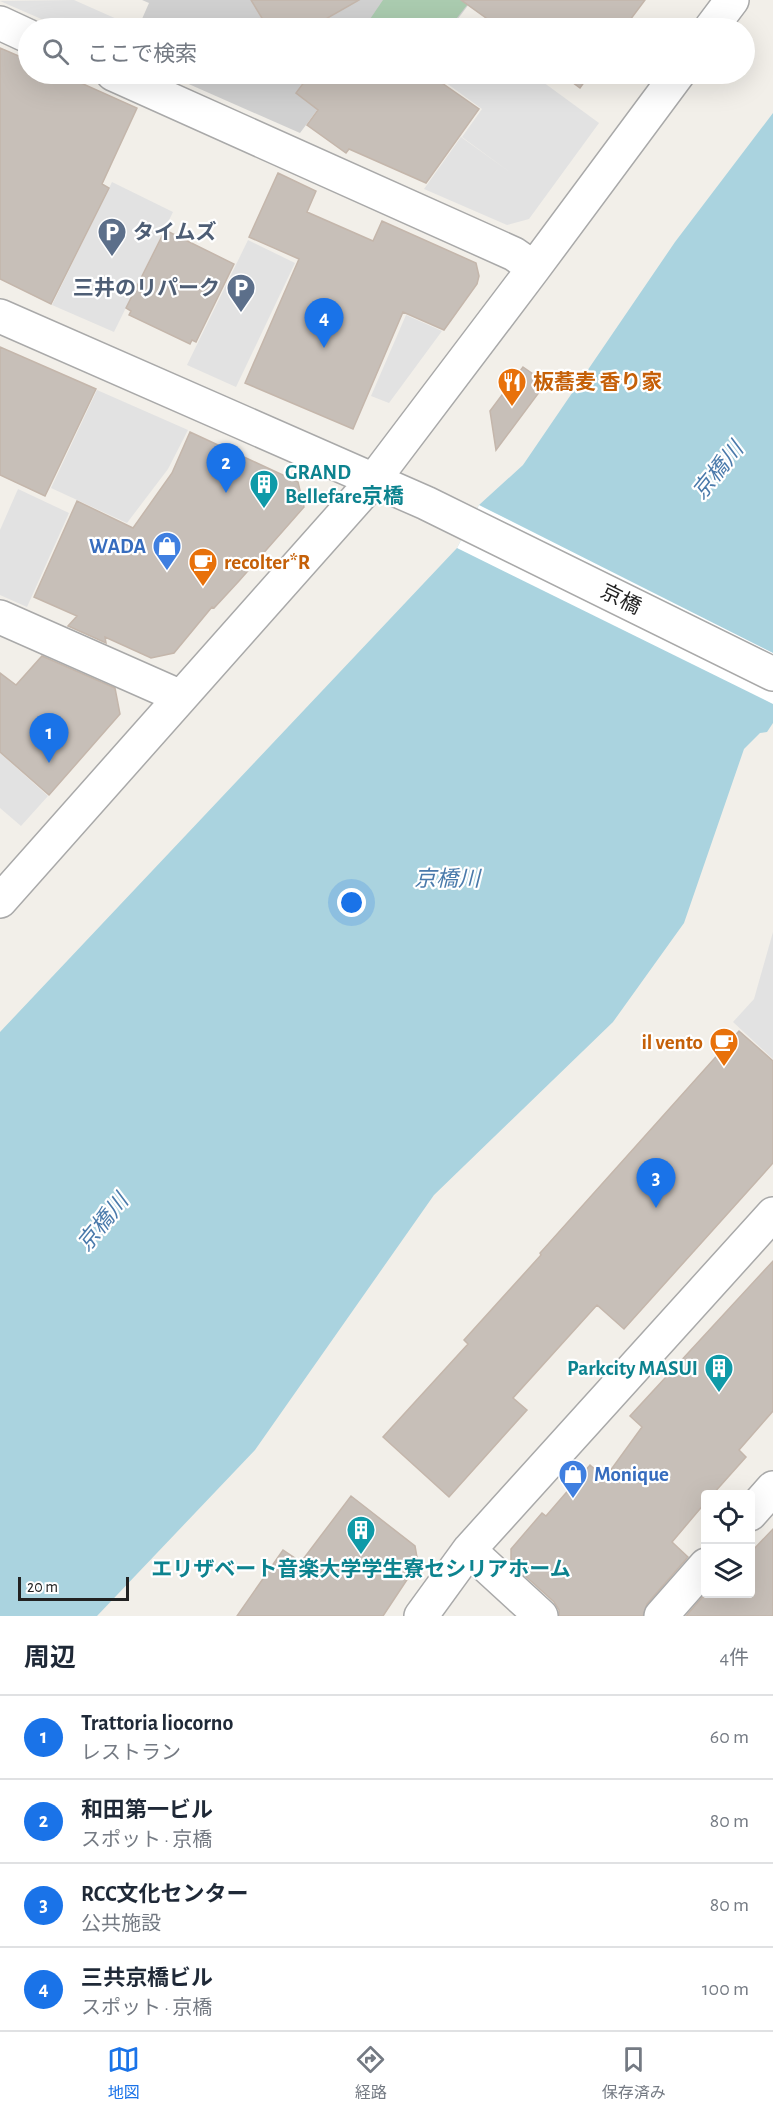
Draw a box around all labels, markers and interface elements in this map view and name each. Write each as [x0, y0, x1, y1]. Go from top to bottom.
search box [18, 18, 755, 84]
icon: search [39, 35, 72, 68]
text: ここで検索 [87, 43, 197, 65]
parking icon: タイムズ [96, 216, 128, 258]
place label: タイムズ [133, 220, 217, 243]
parking icon: 三井のリパーク [225, 272, 257, 314]
place label: 三井のリパーク [73, 276, 220, 299]
pin: 4 [304, 298, 344, 348]
restaurant icon: 板蕎麦 香り家 [496, 366, 528, 408]
place label: 板蕎麦 香り家 [533, 371, 662, 393]
water label: 京橋川 [688, 436, 748, 503]
pin: 2 [206, 444, 246, 493]
place label: GRAND Bellefare京橋 [285, 462, 404, 507]
building icon: GRAND Bellefare京橋 [248, 468, 280, 510]
shop icon: WADA [151, 530, 183, 572]
place label: WADA [89, 536, 146, 557]
cafe icon: recolter*R [187, 546, 219, 588]
place label: recolter*R [224, 552, 310, 573]
street label: 京橋 [597, 580, 645, 618]
pin: 1 [29, 714, 68, 763]
water label: 京橋川 [414, 867, 482, 890]
your location [337, 888, 366, 917]
cafe icon: il vento [708, 1026, 740, 1068]
place label: il vento [641, 1032, 703, 1053]
pin: 3 [636, 1158, 676, 1208]
water label: 京橋川 [73, 1188, 133, 1255]
building icon: Parkcity MASUI [703, 1352, 735, 1394]
place label: Parkcity MASUI [567, 1358, 698, 1379]
shop icon: Monique [557, 1458, 589, 1500]
place label: Monique [594, 1464, 669, 1485]
map controls [701, 1490, 755, 1598]
button: locate [701, 1490, 755, 1544]
building icon: エリザベート音楽大学学生寮セシリアホーム [345, 1514, 377, 1556]
button: layers [701, 1544, 755, 1598]
place label: エリザベート音楽大学学生寮セシリアホーム [151, 1558, 571, 1580]
scale bar [18, 1574, 129, 1602]
text: 20 m [27, 1579, 58, 1595]
text: 周辺 [24, 1645, 76, 1671]
text: 4件 [719, 1648, 749, 1668]
text: Trattoria liocorno [81, 1712, 233, 1734]
text: 1 [40, 1727, 47, 1747]
text: 60 m [710, 1727, 749, 1747]
text: レストラン [81, 1743, 181, 1763]
text: 和田第一ビル [81, 1799, 213, 1821]
text: 2 [39, 1811, 48, 1831]
text: 80 m [710, 1811, 749, 1831]
text: スポット · 京橋 [81, 1830, 212, 1850]
text: RCC文化センター [81, 1883, 249, 1905]
text: 3 [39, 1895, 48, 1915]
text: 80 m [710, 1895, 749, 1915]
text: 公共施設 [81, 1914, 161, 1934]
text: 三共京橋ビル [81, 1967, 213, 1989]
text: 4 [38, 1979, 49, 1999]
text: 100 m [702, 1979, 749, 1999]
text: スポット · 京橋 [81, 1998, 212, 2018]
tab: 地図 [107, 2043, 140, 2103]
tab: 経路 [354, 2043, 387, 2103]
tab: 保存済み [602, 2043, 666, 2103]

